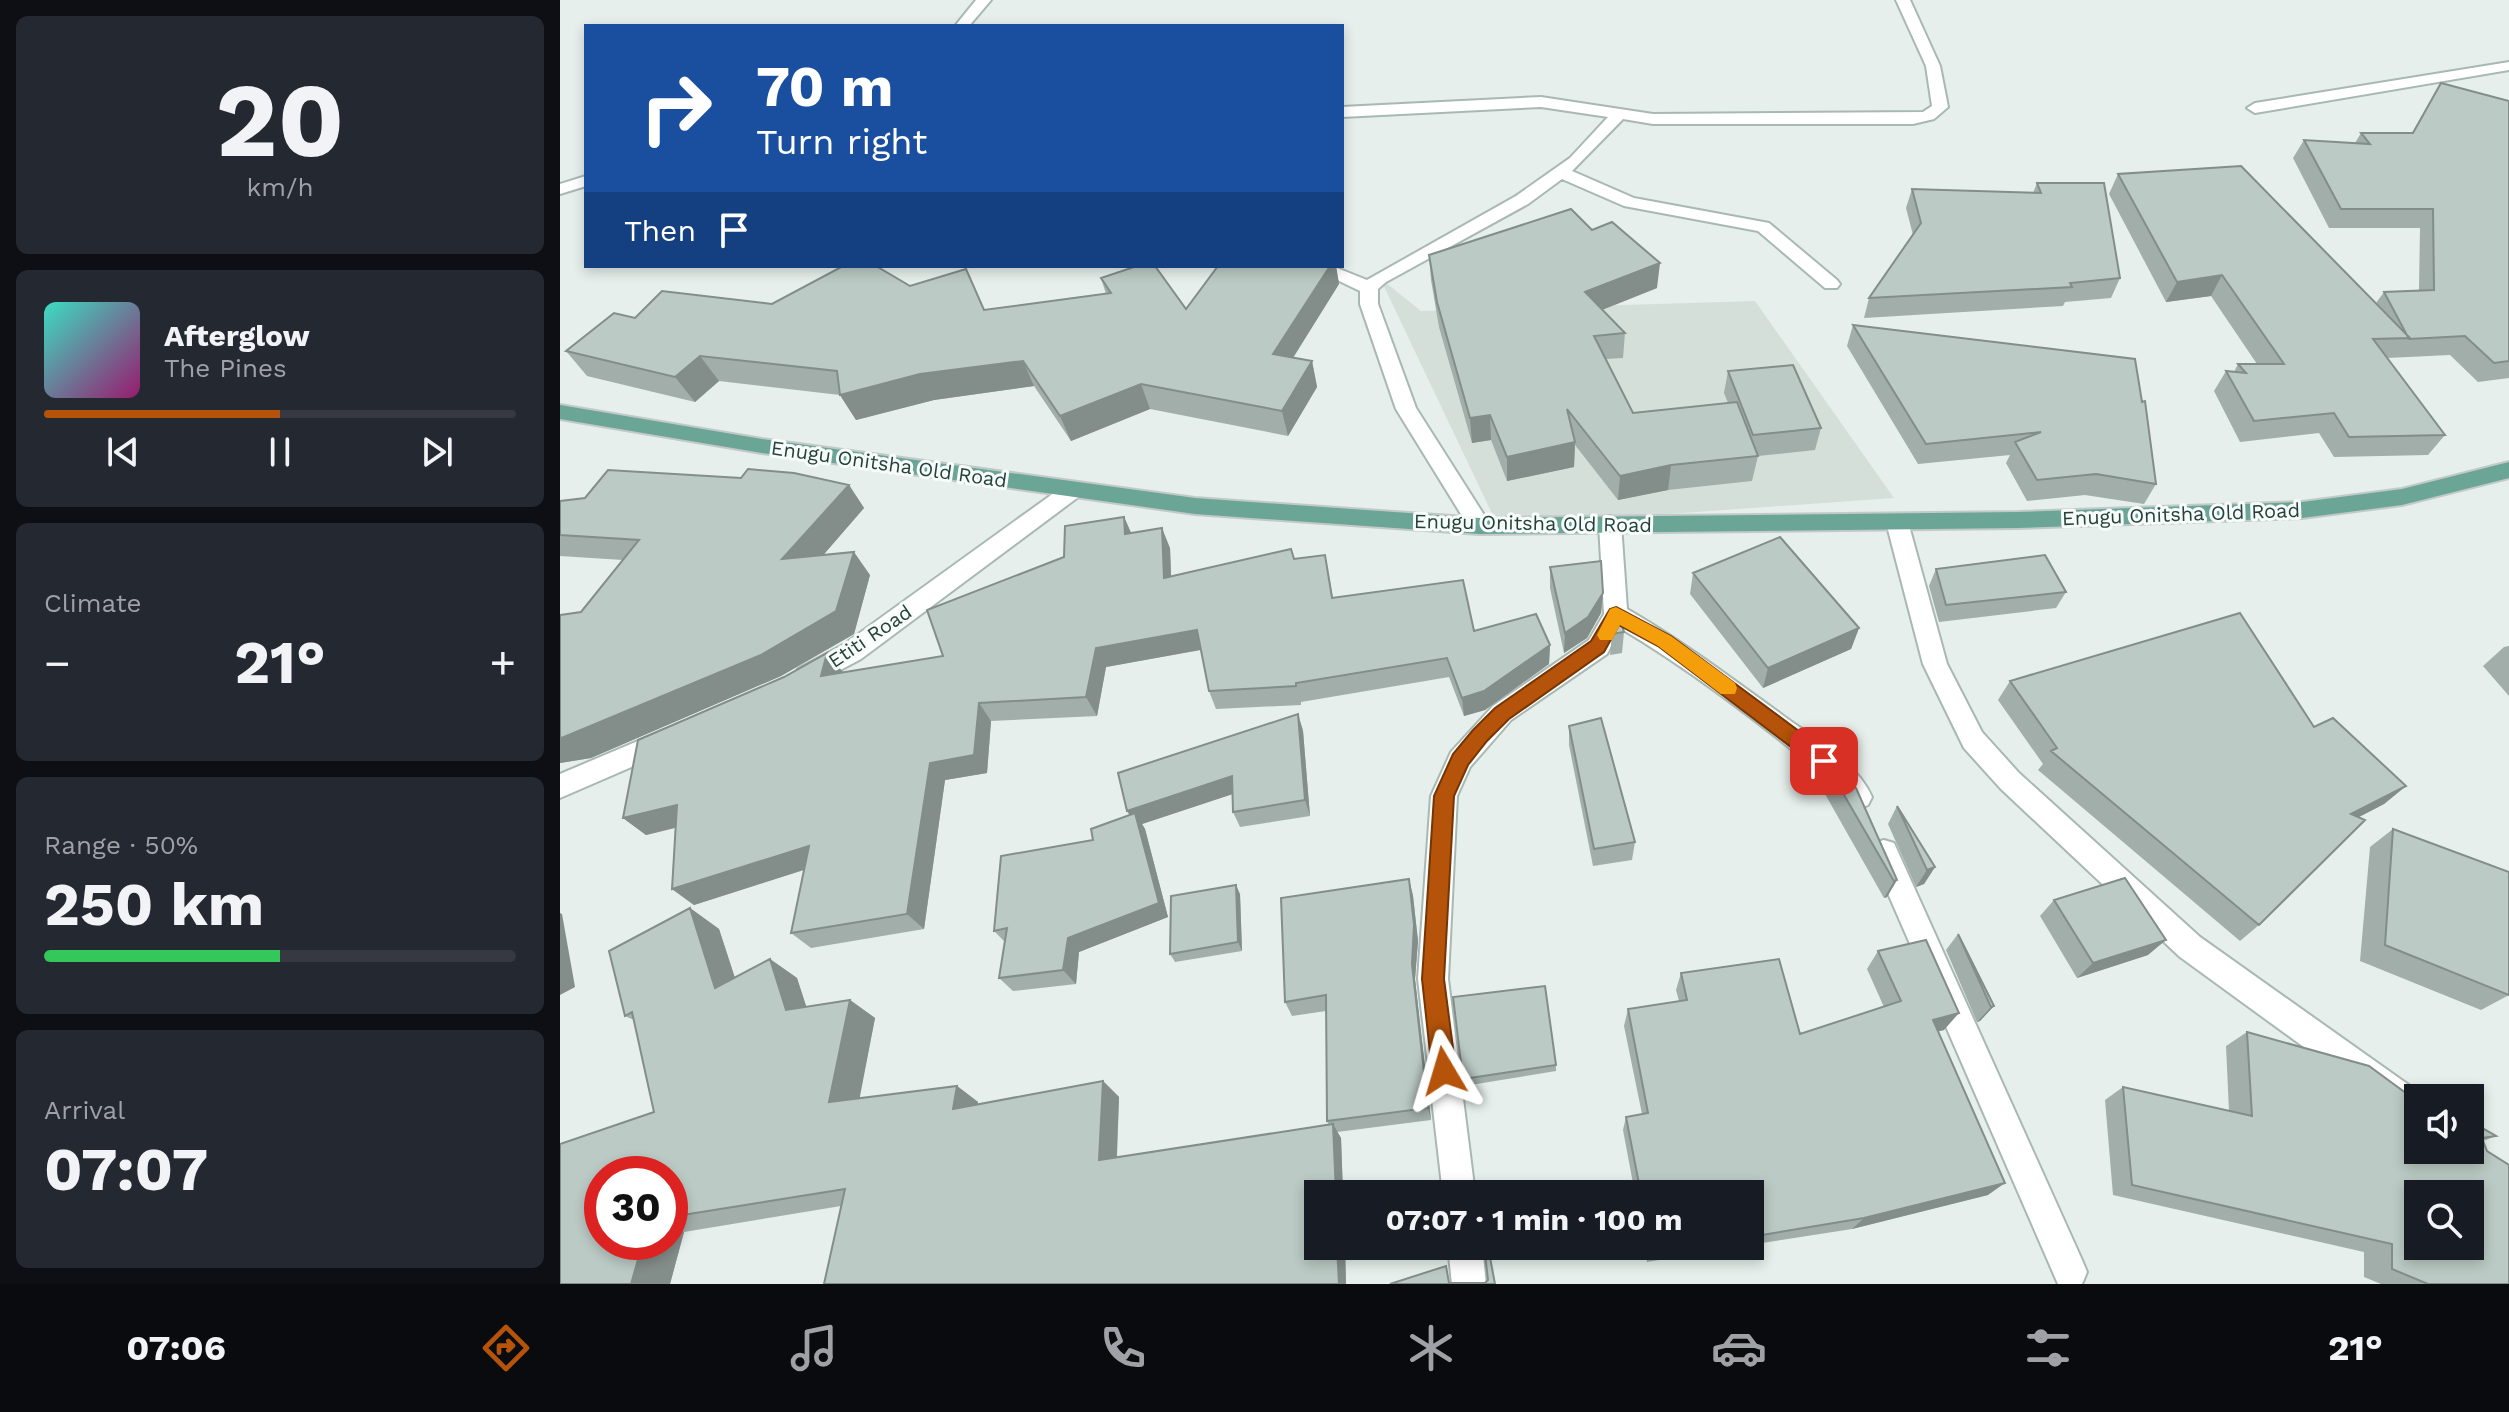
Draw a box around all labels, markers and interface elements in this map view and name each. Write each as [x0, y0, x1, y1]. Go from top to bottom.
text: 70 m [756, 54, 893, 120]
icon: right [624, 56, 728, 160]
text: 20 [216, 59, 344, 181]
text: Turn right [756, 121, 927, 163]
text: km/h [247, 172, 313, 202]
icon: arrive [712, 208, 756, 252]
text: Then [624, 213, 696, 248]
text: Afterglow [164, 318, 310, 353]
text: The Pines [164, 353, 287, 383]
icon: previous [101, 430, 145, 474]
icon: pause [258, 430, 302, 474]
icon: next [415, 430, 459, 474]
street label: Enugu Onitsha Old Road [769, 436, 1009, 492]
street label: Enugu Onitsha Old Road [2062, 498, 2300, 530]
street label: Enugu Onitsha Old Road [1414, 509, 1652, 537]
text: Climate [44, 588, 142, 618]
street label: Etiti Road [824, 599, 916, 673]
text: 21° [234, 627, 326, 698]
text: − [44, 637, 71, 689]
text: + [489, 637, 516, 689]
pin [1790, 727, 1858, 795]
icon: arrive [1802, 739, 1846, 783]
text: Range · 50% [44, 830, 198, 860]
text: 250 km [44, 869, 264, 940]
position arrow [1402, 1029, 1486, 1113]
map controls [2404, 1084, 2484, 1260]
button: sound [2404, 1084, 2484, 1164]
text: Arrival [44, 1095, 125, 1125]
text: 07:07 [44, 1134, 208, 1205]
speed limit sign: 30 [584, 1156, 688, 1260]
button: search [2404, 1180, 2484, 1260]
text: 07:07 · 1 min · 100 m [1385, 1202, 1683, 1237]
icon: directions [478, 1320, 534, 1376]
icon: music [786, 1320, 842, 1376]
icon: phone [1095, 1320, 1151, 1376]
icon: climate [1403, 1320, 1459, 1376]
icon: car [1711, 1320, 1767, 1376]
icon: filters [2020, 1320, 2076, 1376]
text: 07:06 [126, 1327, 226, 1369]
text: 21° [2328, 1327, 2383, 1369]

